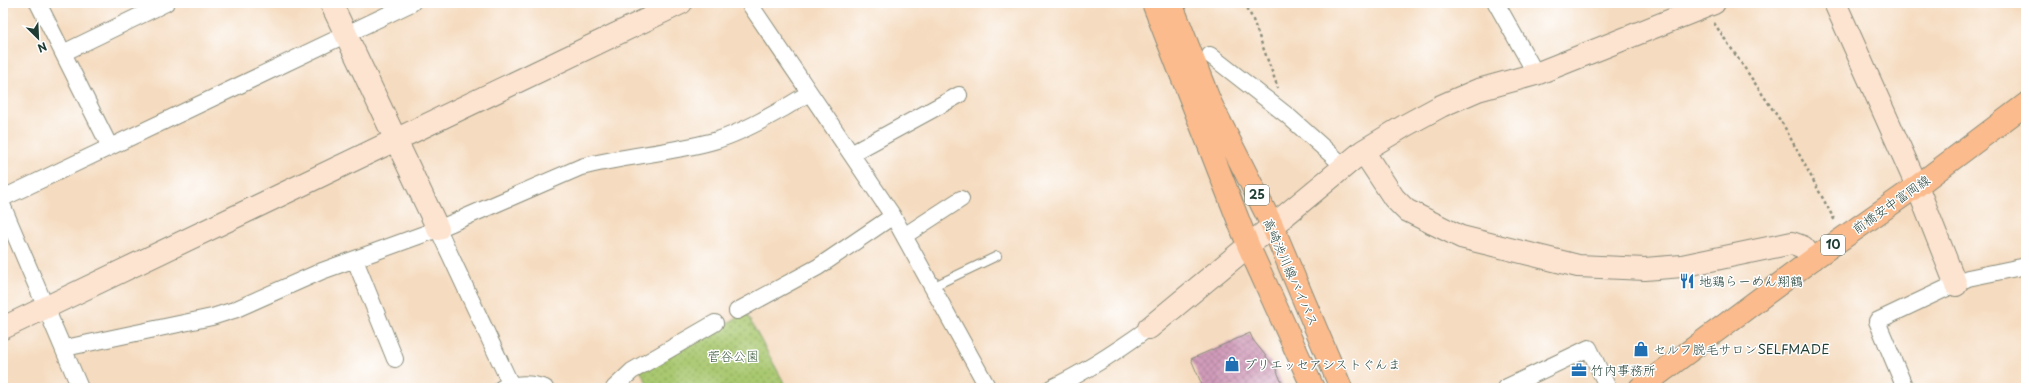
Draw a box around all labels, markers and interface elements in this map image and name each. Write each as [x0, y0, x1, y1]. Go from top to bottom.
north arrow [18, 18, 58, 58]
text: N [35, 38, 50, 57]
street label: 前橋安中富岡線 [1848, 169, 1934, 237]
road number: 25 [1245, 185, 1269, 205]
street label: 高崎渋川線バイパス [1259, 215, 1324, 329]
road number: 10 [1821, 235, 1845, 255]
place label: 地鶏らーめん翔鶴 [1699, 271, 1803, 290]
restaurant icon: 地鶏らーめん翔鶴 [1678, 272, 1696, 290]
place label: セルフ脱毛サロンSELFMADE [1653, 339, 1830, 358]
shop icon: セルフ脱毛サロンSELFMADE [1632, 340, 1650, 358]
park label: 菅谷公園 [707, 346, 759, 365]
place label: プリエッセアシストぐんま [1244, 354, 1401, 373]
shop icon: プリエッセアシストぐんま [1223, 355, 1241, 373]
place label: 竹内事務所 [1591, 360, 1656, 379]
office icon: 竹内事務所 [1570, 361, 1588, 379]

